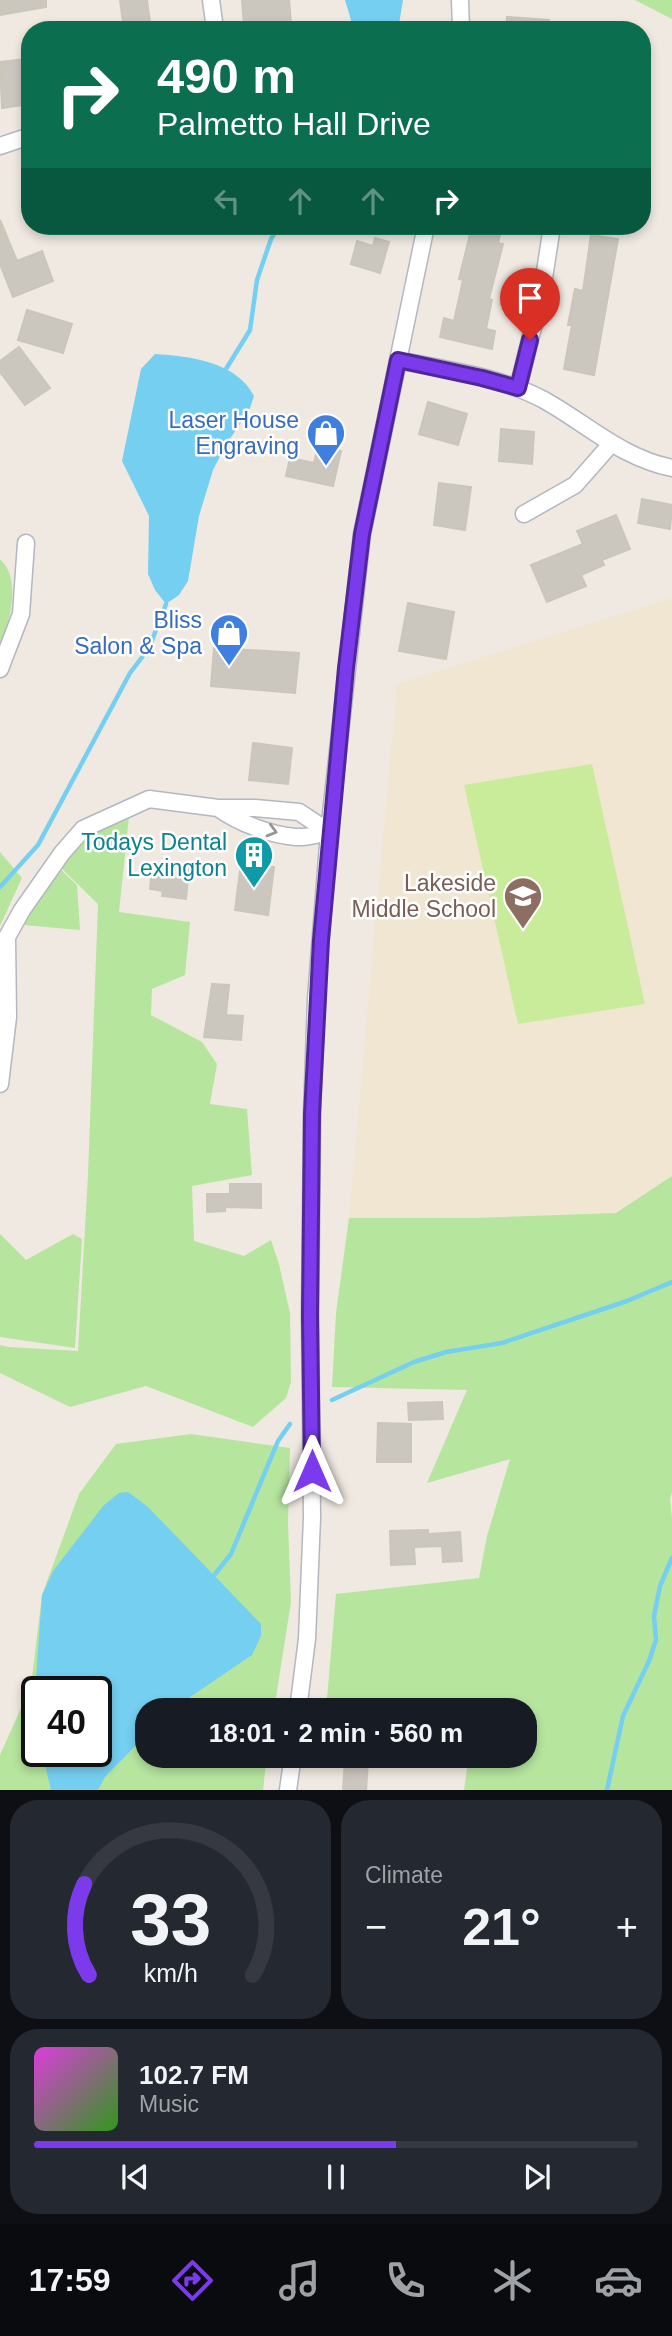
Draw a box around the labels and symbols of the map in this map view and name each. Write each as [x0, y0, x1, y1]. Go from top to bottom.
pin [500, 268, 560, 340]
place label: Laser House Engraving [169, 407, 299, 459]
shop icon: Laser House Engraving [305, 412, 347, 467]
place label: Bliss Salon & Spa [74, 607, 202, 659]
shop icon: Bliss Salon & Spa [208, 612, 250, 667]
one-way arrow [265, 822, 277, 837]
place label: Todays Dental Lexington [81, 829, 227, 881]
building icon: Todays Dental Lexington [233, 834, 275, 889]
place label: Lakeside Middle School [352, 870, 496, 922]
school or university icon: Lakeside Middle School [502, 875, 544, 930]
position arrow [275, 1434, 349, 1508]
speed limit sign: 40 [21, 1676, 112, 1767]

